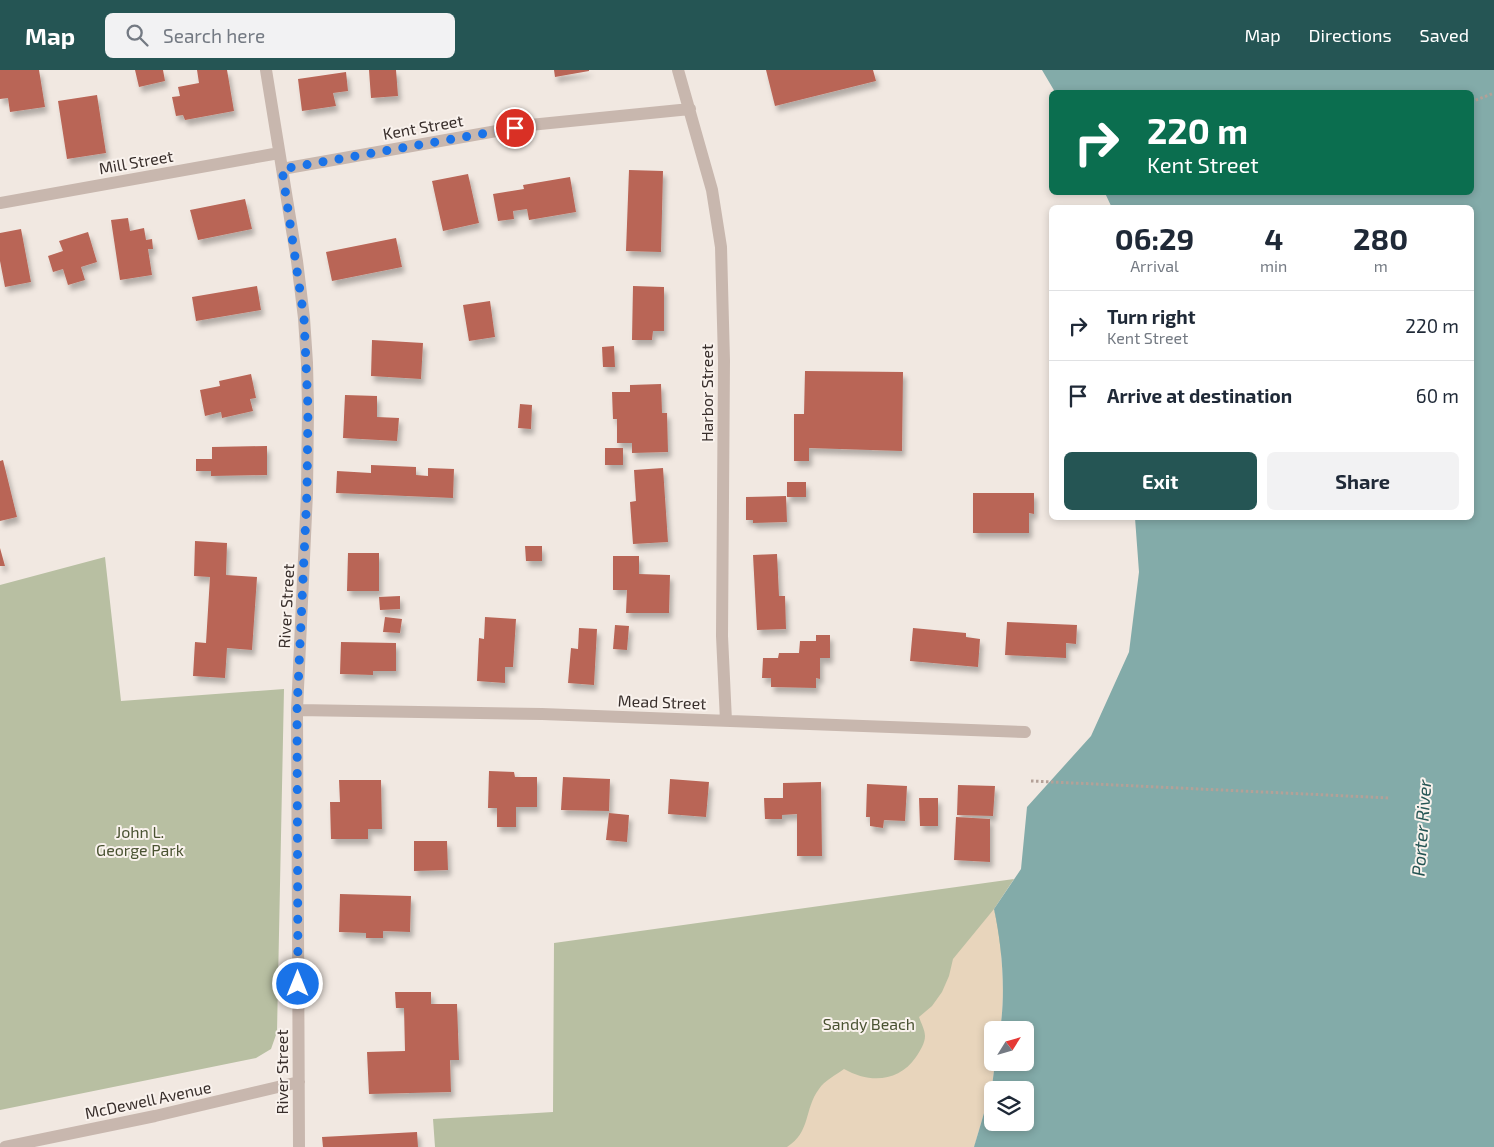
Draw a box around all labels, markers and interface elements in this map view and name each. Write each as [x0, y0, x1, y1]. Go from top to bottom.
search box [105, 13, 455, 58]
text: Map [25, 21, 75, 50]
icon: search [123, 21, 151, 49]
text: Search here [163, 24, 265, 47]
text: Map [1244, 24, 1281, 46]
text: Directions [1309, 24, 1392, 46]
text: Saved [1420, 24, 1469, 46]
pin [494, 107, 536, 149]
text: 220 m [1147, 109, 1248, 151]
street label: Kent Street [381, 110, 465, 143]
icon: right [1064, 110, 1129, 175]
icon: arrive [501, 114, 529, 142]
street label: Mill Street [97, 146, 175, 177]
text: Kent Street [1147, 151, 1259, 177]
text: 06:29 [1115, 220, 1194, 256]
text: 4 [1264, 220, 1283, 256]
text: 280 [1353, 220, 1408, 256]
text: Arrival [1130, 256, 1179, 275]
text: min [1260, 256, 1287, 275]
text: m [1374, 256, 1388, 275]
text: Turn right [1107, 305, 1195, 328]
icon: right [1064, 312, 1092, 340]
text: 220 m [1405, 314, 1459, 337]
text: Kent Street [1107, 328, 1188, 347]
street label: Harbor Street [697, 344, 716, 442]
icon: arrive [1064, 382, 1092, 410]
text: Arrive at destination [1107, 384, 1292, 407]
text: 60 m [1416, 384, 1459, 407]
button: Exit [1064, 452, 1257, 510]
button: Share [1267, 452, 1459, 510]
street label: River Street [274, 563, 297, 649]
street label: Mead Street [617, 690, 707, 713]
water label: Porter River [1407, 778, 1435, 877]
park label: John L. George Park [96, 822, 184, 859]
position arrow [271, 957, 323, 1009]
park label: Sandy Beach [823, 1014, 915, 1033]
north arrow [984, 1021, 1034, 1071]
map controls [984, 1021, 1034, 1131]
street label: River Street [272, 1030, 291, 1114]
street label: McDewell Avenue [83, 1077, 213, 1122]
button: layers [984, 1081, 1034, 1131]

